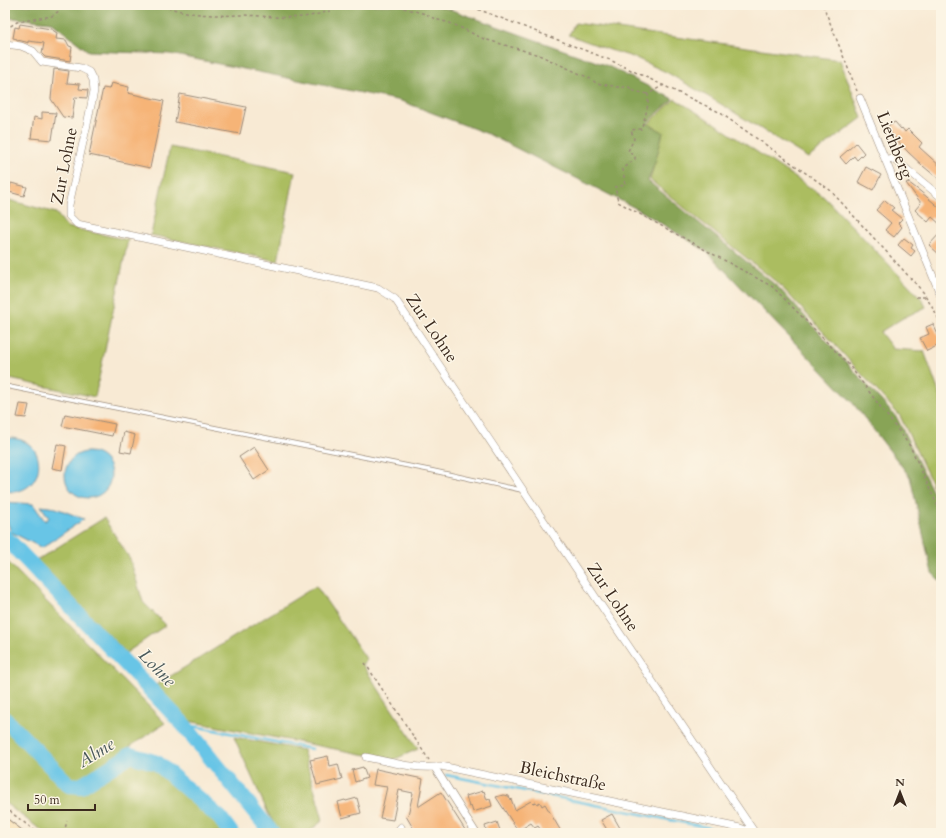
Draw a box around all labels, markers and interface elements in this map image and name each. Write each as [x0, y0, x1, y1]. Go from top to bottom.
street label: Liethberg [871, 108, 919, 182]
street label: Zur Lohne [45, 125, 83, 207]
street label: Zur Lohne [401, 289, 463, 367]
street label: Zur Lohne [582, 558, 644, 636]
water label: Lohne [133, 643, 182, 693]
water label: Alme [72, 731, 120, 775]
street label: Bleichstraße [518, 756, 608, 796]
north arrow [880, 772, 920, 812]
text: N [895, 775, 905, 790]
scale bar [28, 786, 95, 812]
text: 50 m [34, 792, 61, 808]

